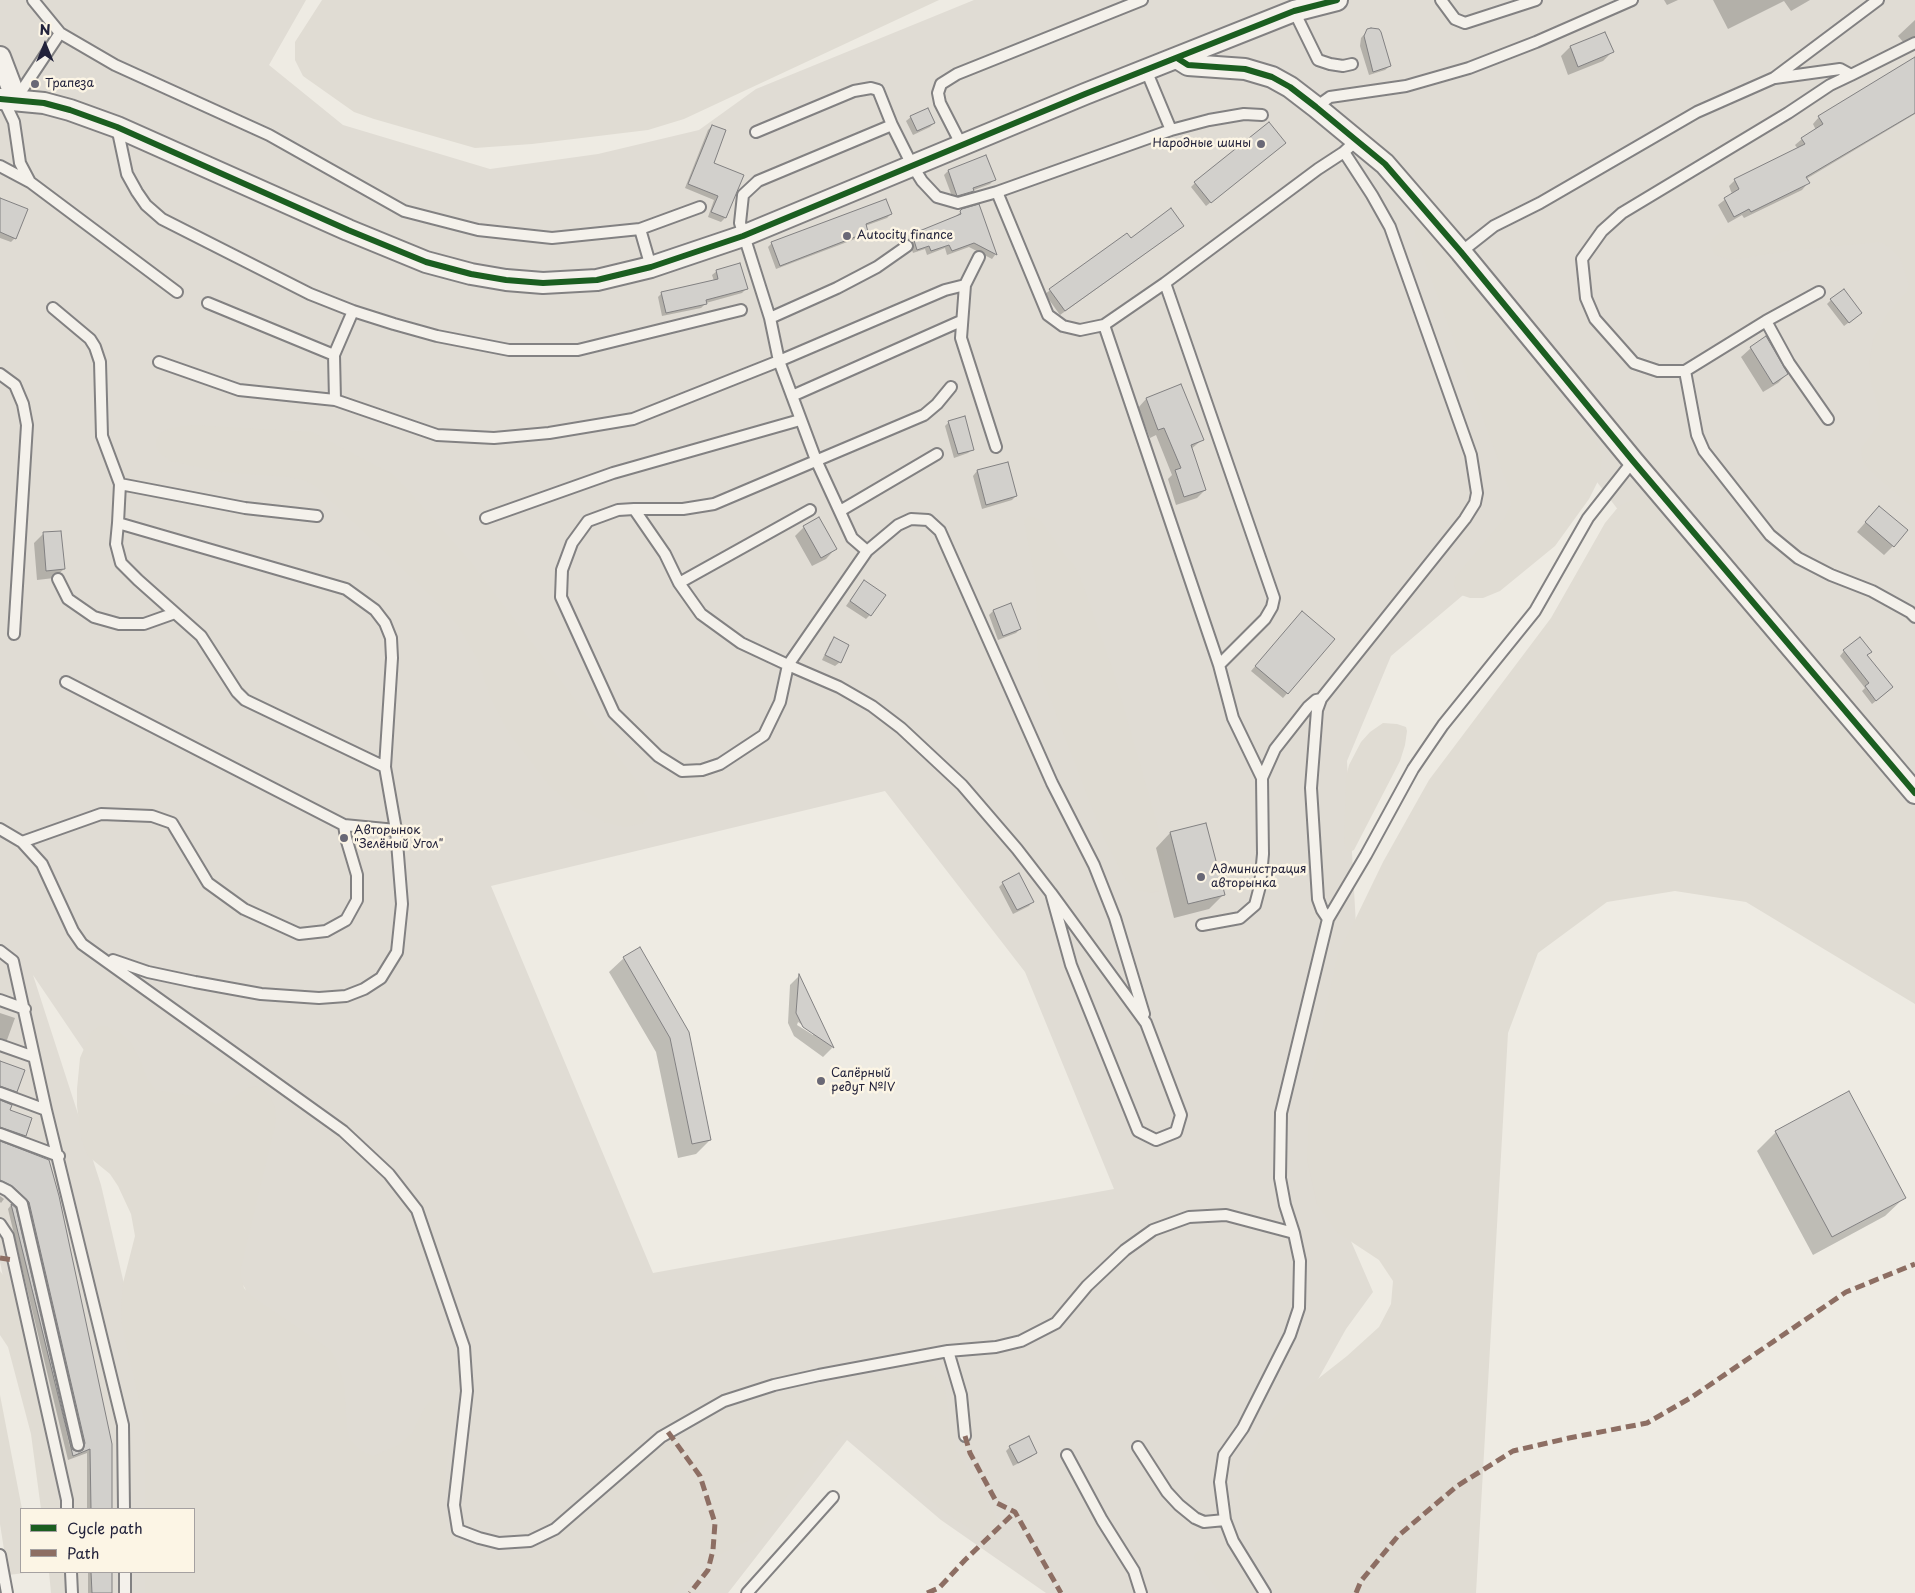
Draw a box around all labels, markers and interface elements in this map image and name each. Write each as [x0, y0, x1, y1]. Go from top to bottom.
text: N [39, 19, 51, 40]
north arrow [20, 20, 70, 70]
place label: Трапеза [45, 77, 94, 91]
marker: Трапеза [29, 78, 41, 90]
place label: Народные шины [1152, 137, 1251, 151]
marker: Народные шины [1255, 138, 1267, 150]
place label: Autocity finance [857, 229, 953, 243]
marker: Autocity finance [841, 230, 853, 242]
place label: Авторынок "Зелёный Угол" [354, 824, 444, 852]
marker: Авторынок "Зелёный Угол" [338, 832, 350, 844]
place label: Администрация авторынка [1211, 863, 1306, 891]
marker: Администрация авторынка [1195, 871, 1207, 883]
place label: Сапёрный редут №IV [831, 1067, 895, 1095]
marker: Сапёрный редут №IV [815, 1075, 827, 1087]
legend [20, 1508, 195, 1573]
text: Cycle path [67, 1516, 143, 1539]
text: Path [67, 1541, 99, 1564]

